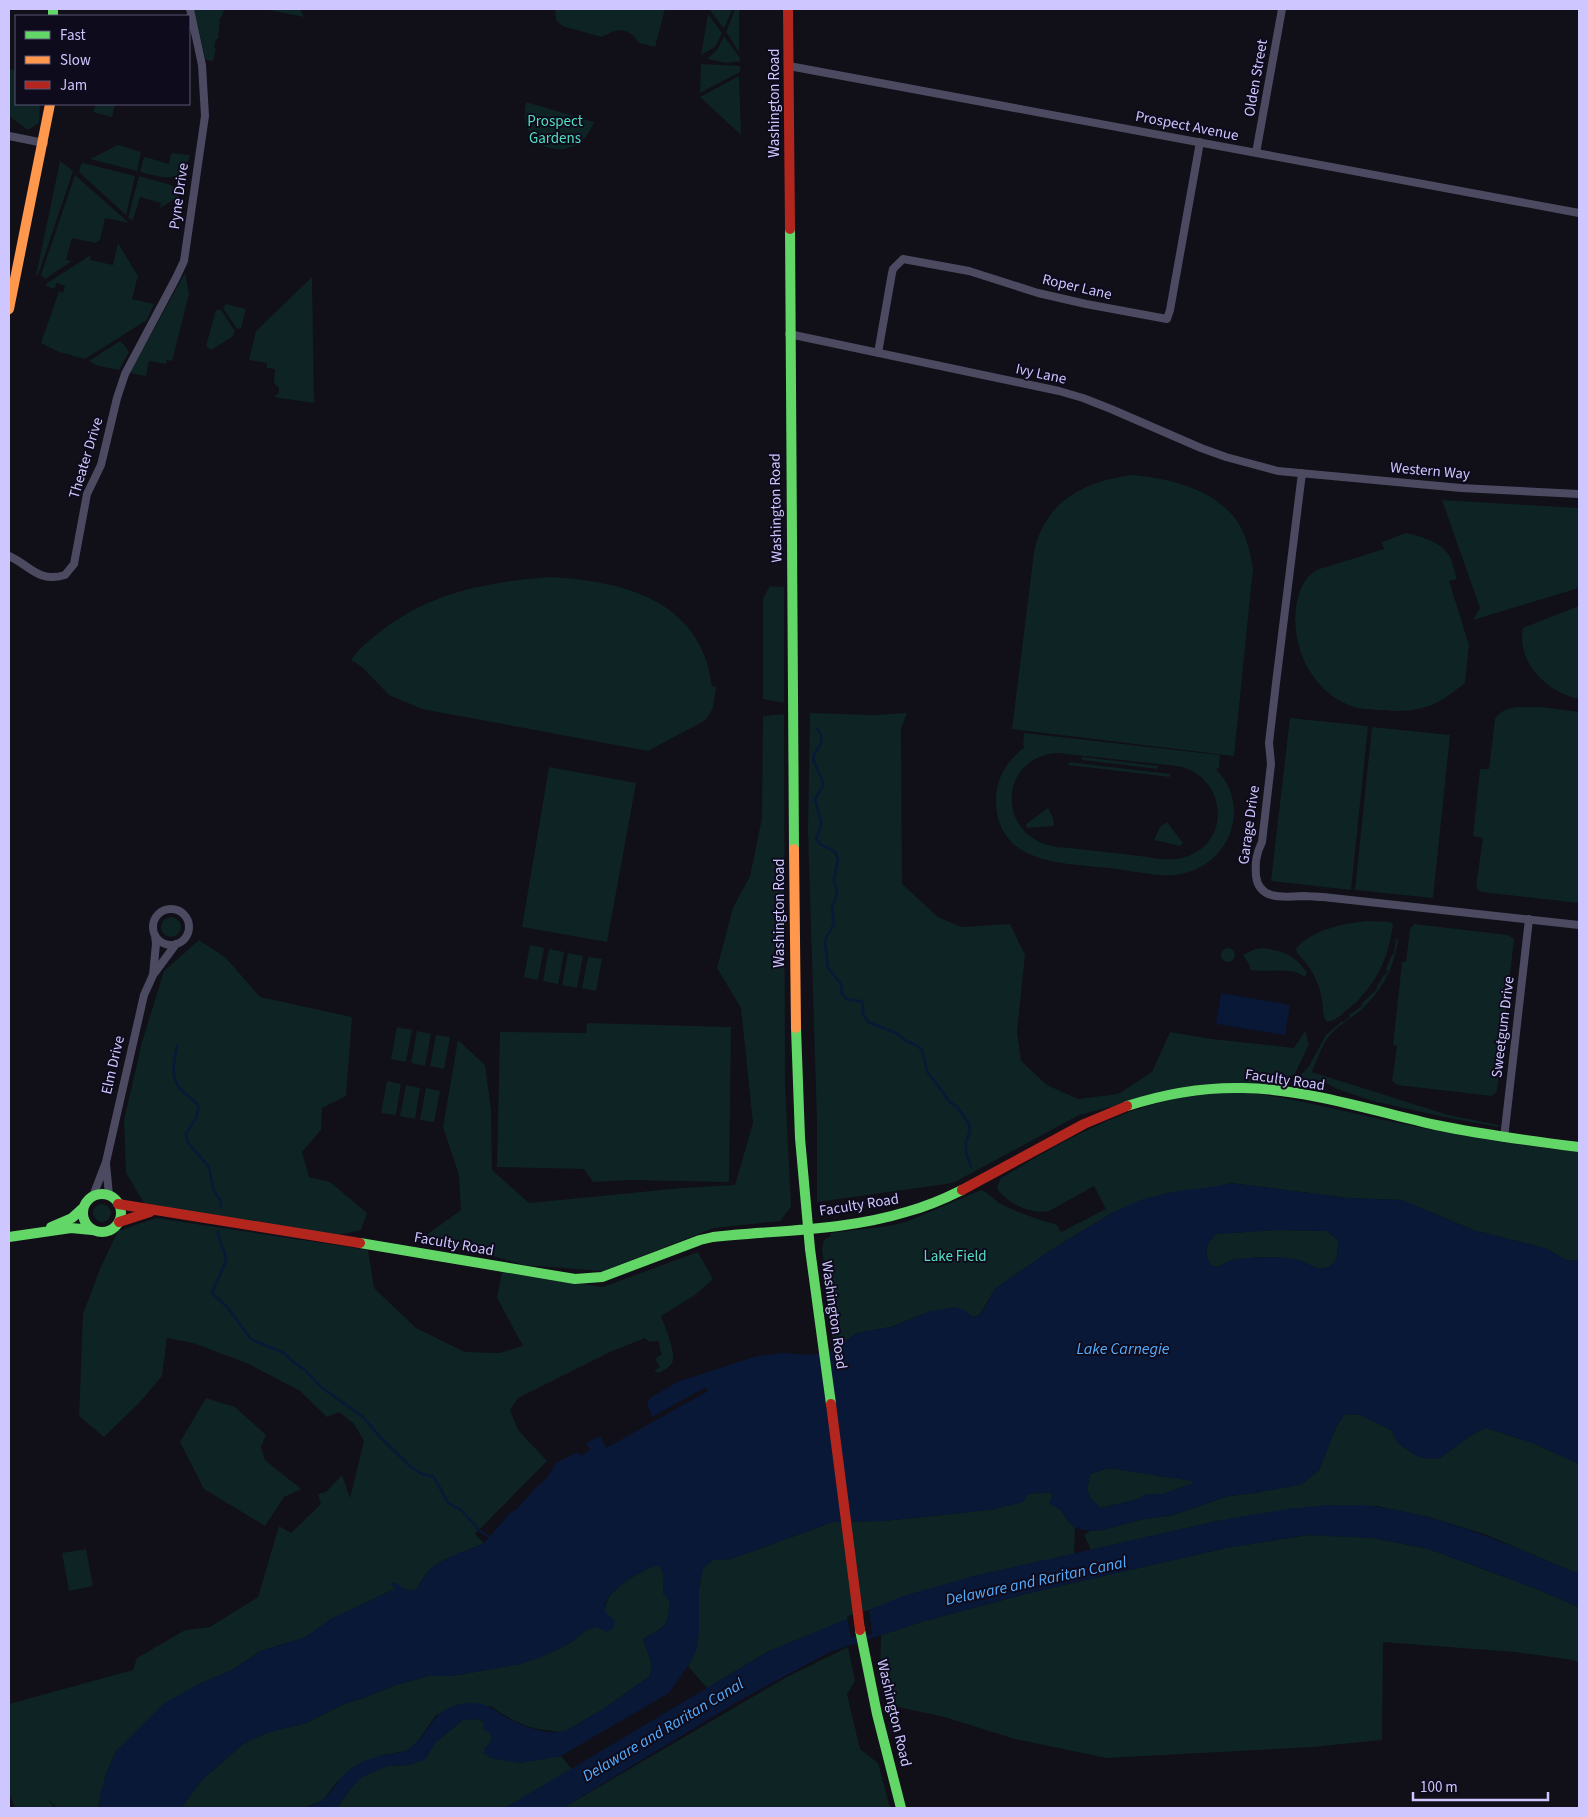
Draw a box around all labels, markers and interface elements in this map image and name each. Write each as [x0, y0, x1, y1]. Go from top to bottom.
legend [15, 15, 190, 105]
text: Fast [60, 25, 86, 46]
street label: Olden Street [1239, 38, 1273, 118]
street label: Washington Road [764, 48, 785, 158]
text: Slow [60, 50, 91, 71]
text: Jam [60, 75, 87, 96]
street label: Prospect Avenue [1134, 106, 1240, 146]
park label: Prospect Gardens [527, 111, 583, 149]
street label: Pyne Drive [164, 162, 194, 230]
street label: Roper Lane [1040, 269, 1114, 305]
street label: Ivy Lane [1014, 358, 1068, 390]
street label: Theater Drive [64, 415, 108, 501]
street label: Washington Road [765, 453, 787, 563]
street label: Western Way [1389, 457, 1471, 485]
street label: Garage Drive [1233, 784, 1265, 866]
street label: Washington Road [769, 858, 790, 968]
street label: Sweetgum Drive [1486, 975, 1520, 1079]
street label: Elm Drive [96, 1034, 130, 1096]
street label: Faculty Road [1244, 1064, 1326, 1096]
street label: Faculty Road [818, 1188, 900, 1222]
street label: Faculty Road [413, 1227, 495, 1261]
park label: Lake Field [923, 1246, 987, 1267]
street label: Washington Road [816, 1259, 852, 1371]
water label: Lake Carnegie [1077, 1338, 1170, 1360]
water label: Delaware and Raritan Canal [943, 1551, 1129, 1611]
street label: Washington Road [871, 1657, 917, 1769]
water label: Delaware and Raritan Canal [578, 1673, 748, 1787]
scale bar [1413, 1770, 1548, 1802]
text: 100 m [1420, 1777, 1458, 1798]

